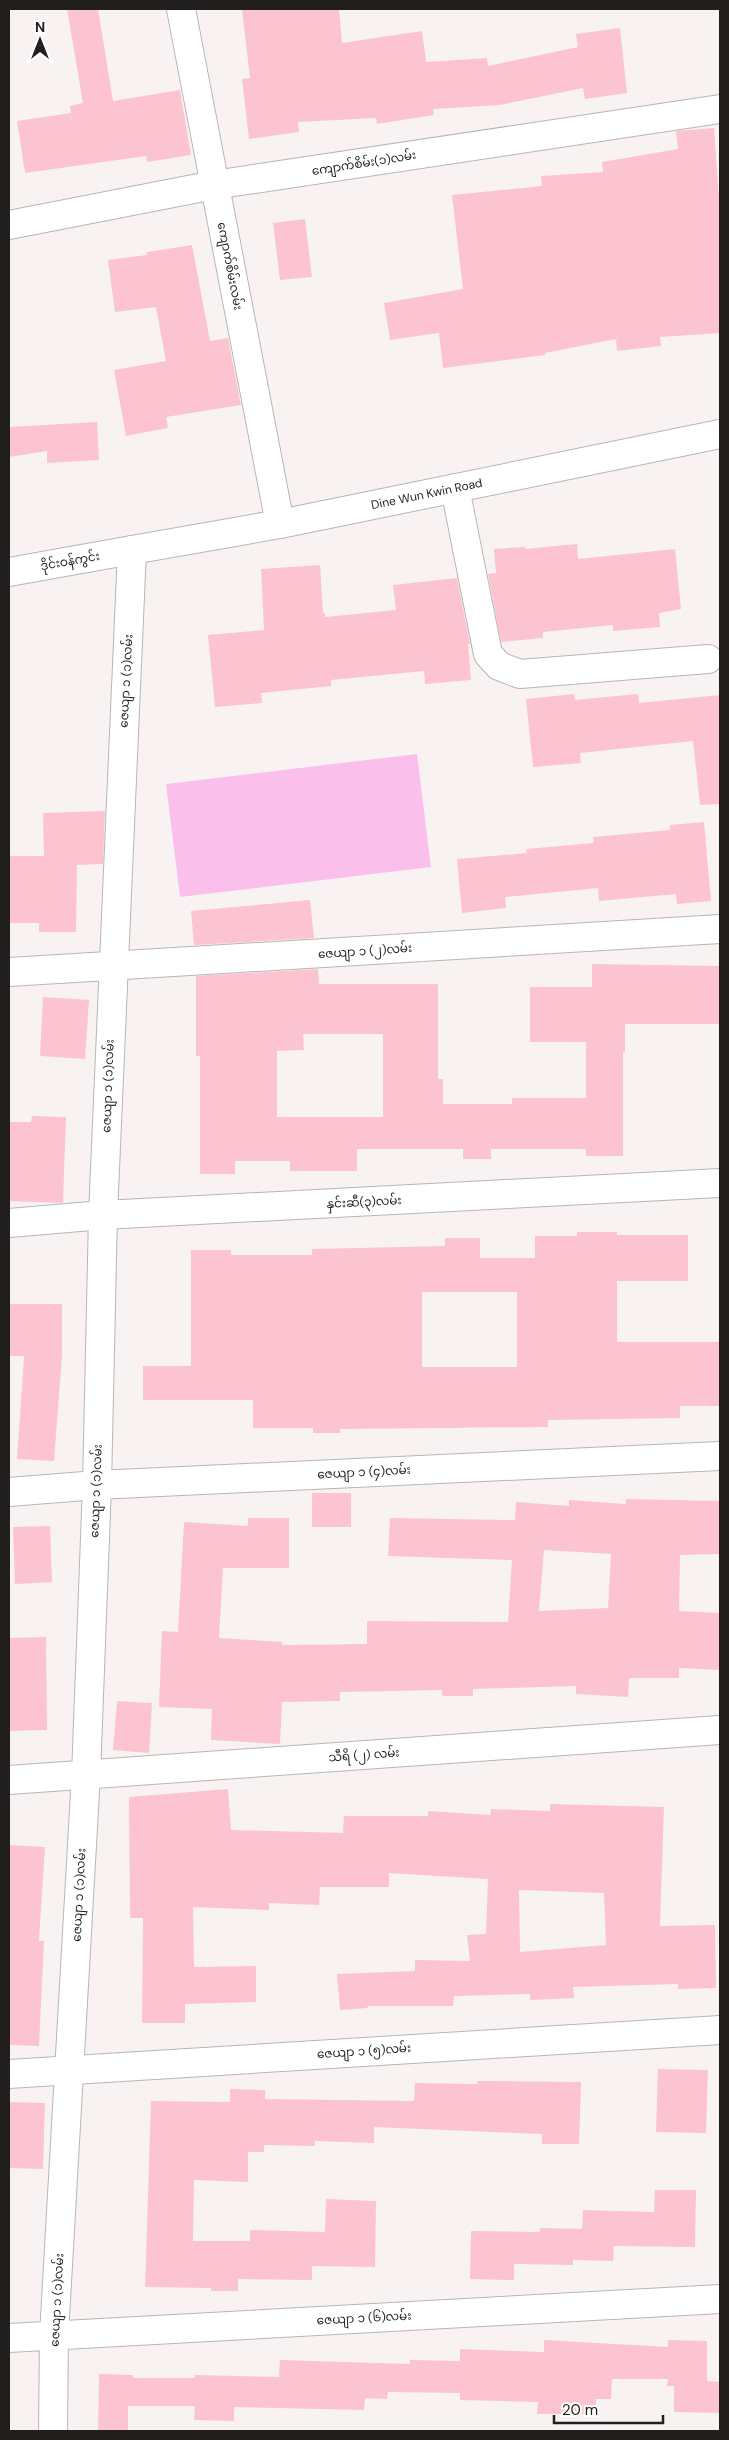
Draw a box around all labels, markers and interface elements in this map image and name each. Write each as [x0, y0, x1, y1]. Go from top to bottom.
north arrow [15, 15, 65, 65]
text: N [35, 18, 45, 36]
street label: ကျောက်စိမ်း(၁)လမ်း [310, 146, 418, 181]
street label: ကျောက်စိမ်းလမ်း [212, 221, 247, 312]
street label: Dine Wun Kwin Road [370, 475, 484, 513]
street label: ဒိုင်းဝန်ကွင်း [39, 547, 101, 576]
street label: ဇေယျာ ၁ (၁)လမ်း [115, 634, 138, 728]
street label: ဇေယျာ ၁ (၂)လမ်း [317, 939, 413, 964]
street label: ဇေယျာ ၁ (၁)လမ်း [97, 1039, 120, 1133]
street label: နှင်းဆီ(၃)လမ်း [326, 1191, 402, 1214]
street label: ဇေယျာ ၁ (၁)လမ်း [85, 1444, 108, 1538]
street label: ဇေယျာ ၁ (၄)လမ်း [317, 1461, 411, 1484]
street label: သီရိ (၂) လမ်း [328, 1744, 400, 1767]
street label: ဇေယျာ ၁ (၁)လမ်း [68, 1848, 91, 1942]
street label: ဇေယျာ ၁ (၅)လမ်း [316, 2039, 412, 2064]
street label: ဇေယျာ ၁ (၁)လမ်း [46, 2253, 69, 2347]
street label: ဇေယျာ ၁ (၆)လမ်း [316, 2307, 412, 2330]
scale bar [554, 2392, 663, 2424]
text: 20 m [562, 2400, 598, 2420]

